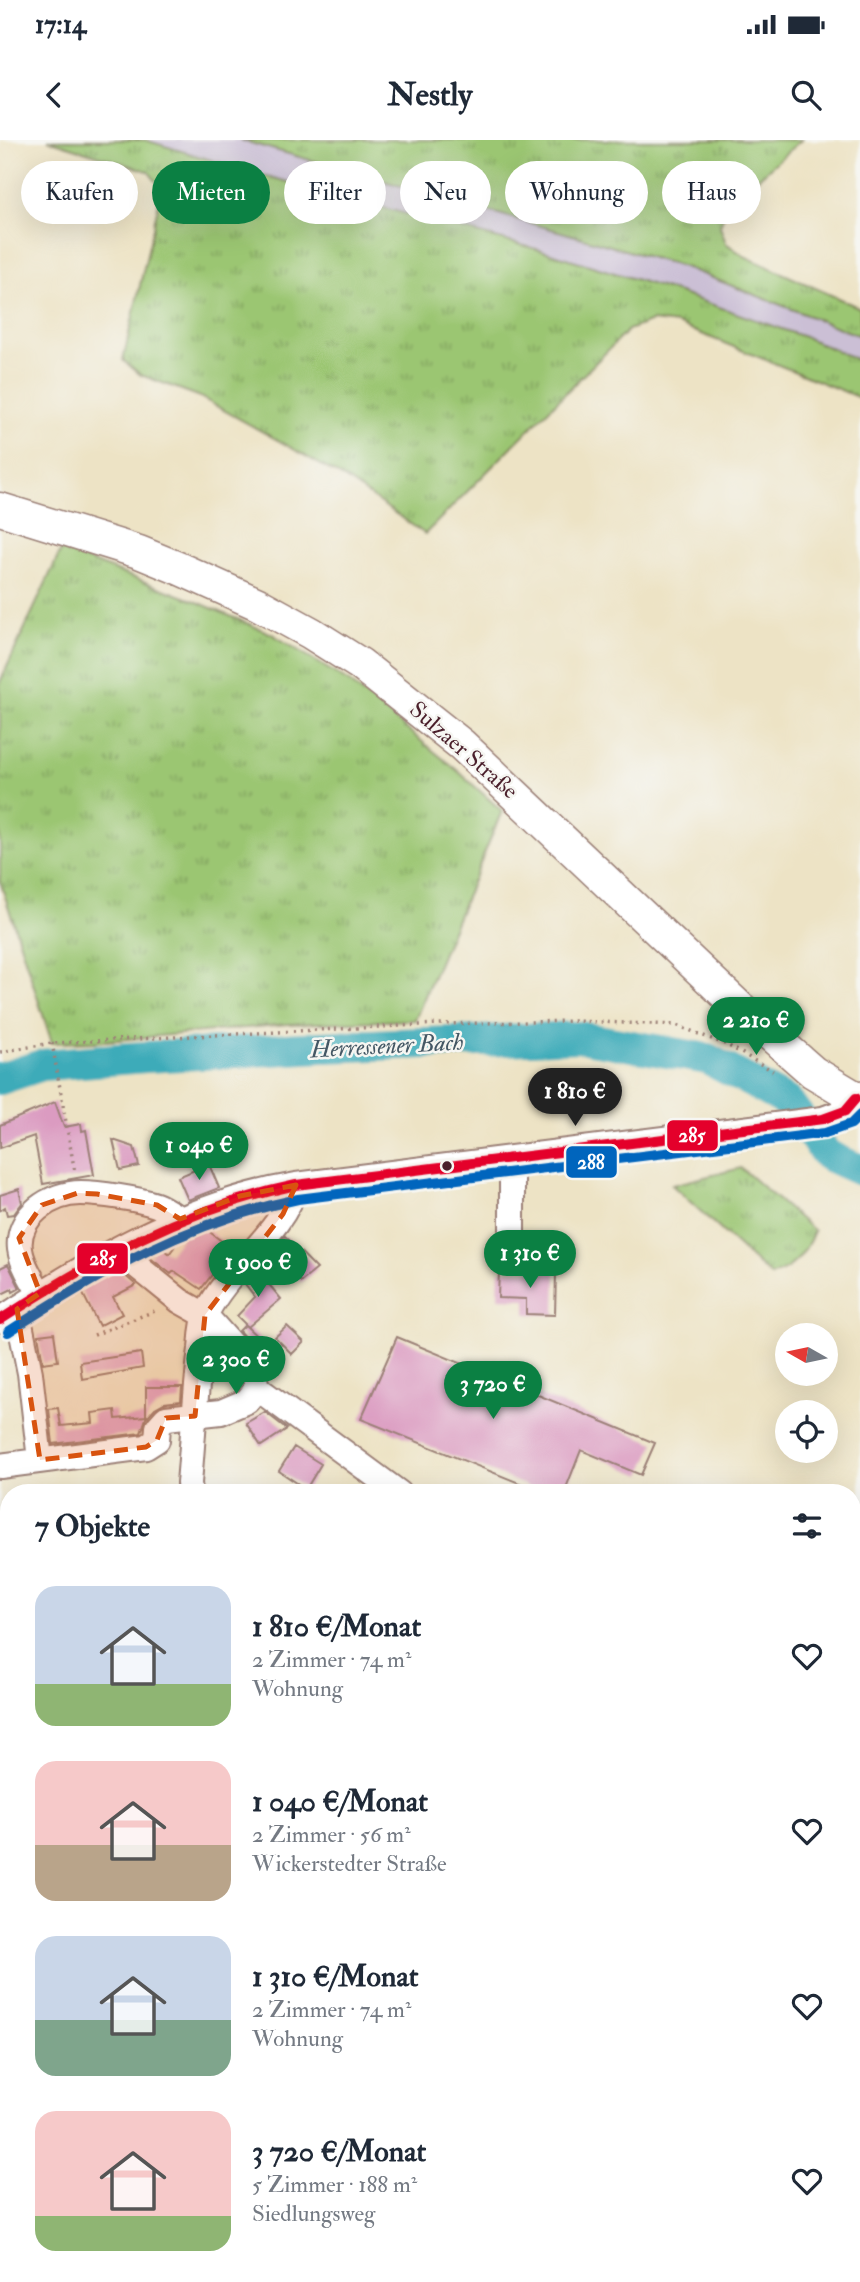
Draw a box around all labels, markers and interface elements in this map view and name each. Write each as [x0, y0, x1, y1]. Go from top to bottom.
text: 17:14 [35, 9, 86, 41]
text: Nestly [388, 75, 472, 115]
icon: back [35, 76, 73, 114]
icon: search [787, 76, 825, 114]
chip: Kaufen [21, 161, 138, 224]
chip: Mieten [152, 161, 270, 224]
chip: Filter [284, 161, 386, 224]
chip: Neu [400, 161, 491, 224]
chip: Wohnung [505, 161, 648, 224]
chip: Haus [662, 161, 761, 224]
street label: Sulzaer Straße [404, 695, 525, 805]
pin: 2 210 € [691, 998, 821, 1057]
text: 2 210 € [723, 1005, 789, 1034]
water label: Herressener Bach [309, 1026, 465, 1066]
pin: 1 810 € [510, 1068, 640, 1128]
text: 1 810 € [544, 1076, 606, 1105]
line badge: 285 [666, 1119, 719, 1152]
pin: 1 040 € [134, 1122, 264, 1182]
text: 285 [679, 1124, 706, 1148]
text: 1 040 € [165, 1130, 233, 1159]
line badge: 288 [565, 1145, 618, 1179]
text: 288 [577, 1151, 605, 1175]
unlabelled marker [440, 1159, 454, 1173]
pin: 1 310 € [465, 1230, 595, 1290]
text: 1 310 € [500, 1238, 560, 1267]
pin: 1 900 € [193, 1240, 323, 1299]
line badge: 285 [76, 1242, 129, 1275]
text: 285 [90, 1247, 117, 1271]
text: 1 900 € [225, 1247, 291, 1276]
north arrow [775, 1323, 838, 1386]
map controls [775, 1323, 838, 1463]
pin: 2 300 € [171, 1336, 301, 1396]
text: 2 300 € [202, 1344, 270, 1373]
pin: 3 720 € [428, 1362, 558, 1421]
text: 3 720 € [460, 1369, 526, 1398]
button: locate [775, 1400, 838, 1463]
icon: filters [788, 1507, 826, 1545]
text: 7 Objekte [35, 1508, 150, 1545]
text: 1 810 €/Monat [252, 1608, 421, 1645]
icon: home [91, 1614, 175, 1698]
icon: heart [788, 1637, 826, 1675]
text: 2 Zimmer · 74 m² [252, 1645, 411, 1674]
text: Wohnung [252, 1674, 343, 1703]
text: 1 040 €/Monat [252, 1783, 428, 1820]
icon: home [91, 1789, 175, 1873]
icon: heart [788, 1812, 826, 1850]
text: 2 Zimmer · 56 m² [252, 1820, 411, 1849]
text: Wickerstedter Straße [252, 1849, 447, 1878]
text: 1 310 €/Monat [252, 1958, 419, 1995]
icon: home [91, 1964, 175, 2048]
icon: heart [788, 1987, 826, 2025]
text: 2 Zimmer · 74 m² [252, 1995, 411, 2024]
text: Wohnung [252, 2024, 343, 2053]
text: 3 720 €/Monat [252, 2133, 426, 2170]
icon: home [91, 2139, 175, 2223]
icon: heart [788, 2162, 826, 2200]
text: 5 Zimmer · 188 m² [252, 2170, 417, 2199]
text: Siedlungsweg [252, 2199, 375, 2228]

